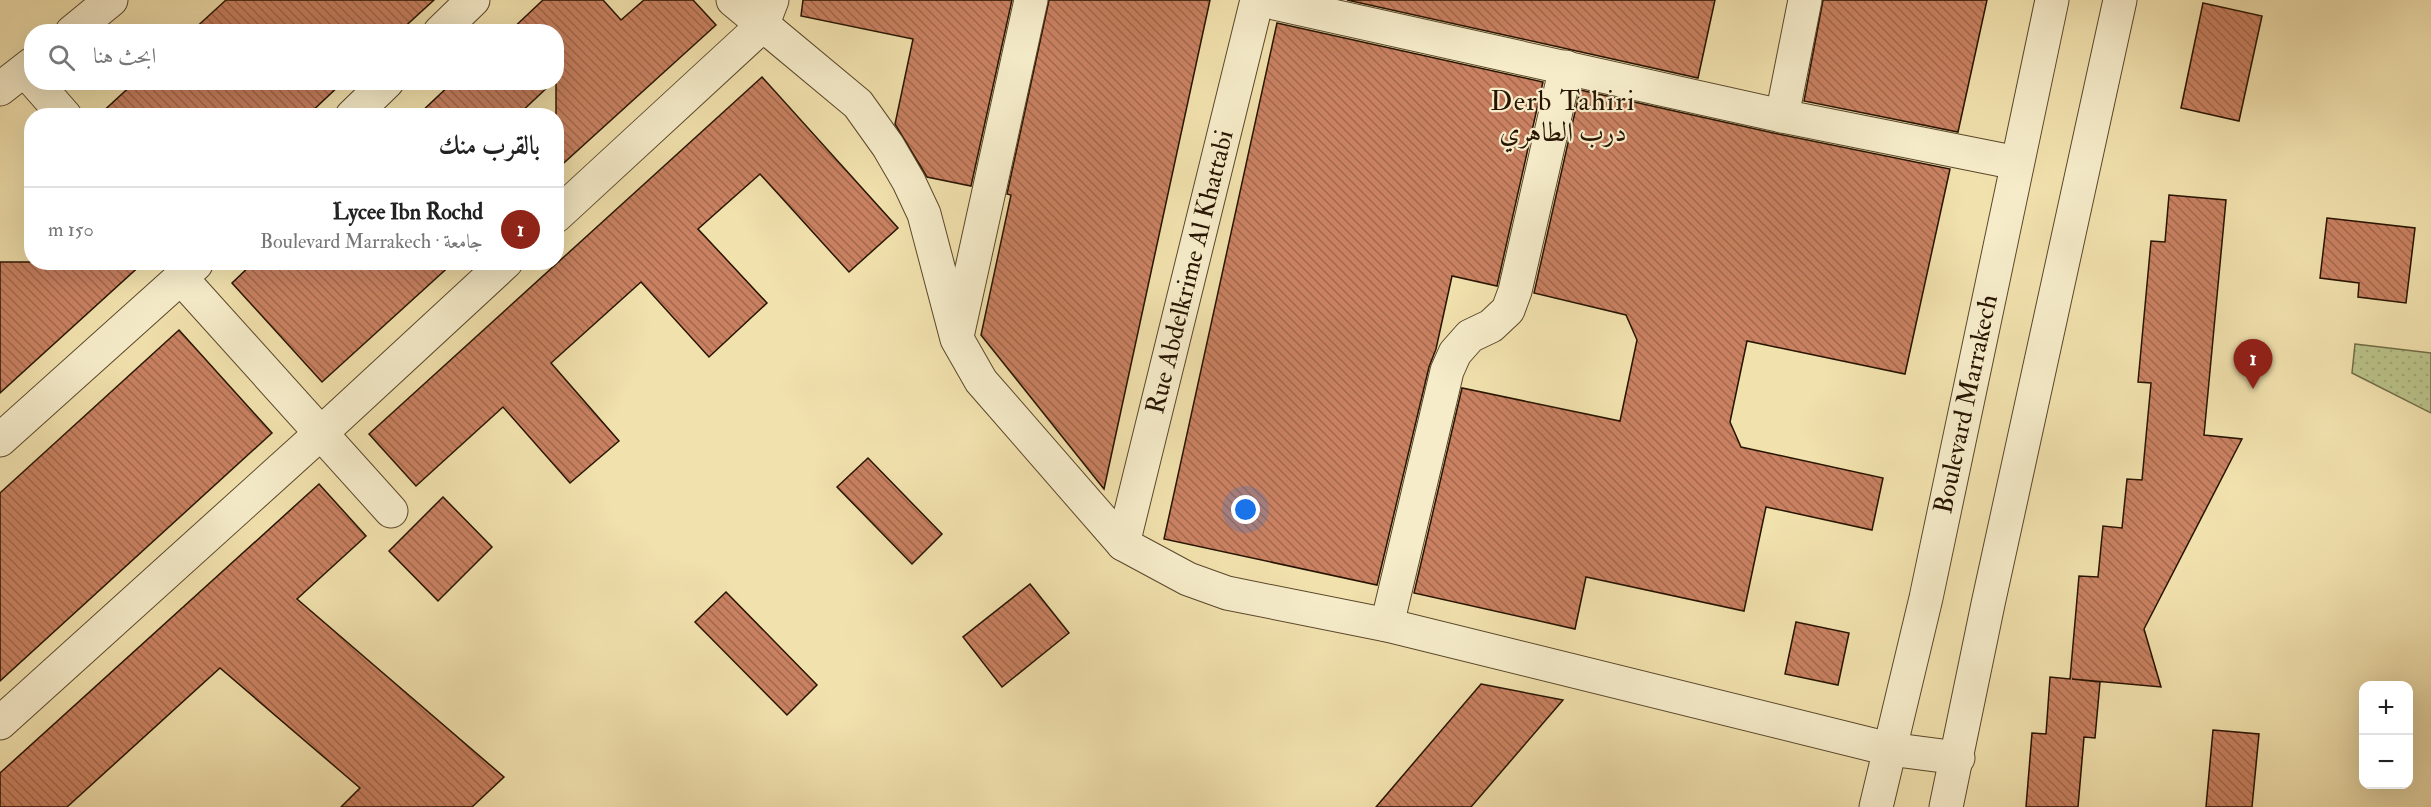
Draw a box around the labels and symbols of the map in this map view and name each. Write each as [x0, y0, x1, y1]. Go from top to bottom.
district label: Derb Tahiri درب الطاهري [1490, 85, 1636, 153]
street label: Rue Abdelkrime Al Khattabi [1139, 127, 1241, 417]
street label: Boulevard Marrakech [1927, 291, 2005, 516]
pin: 1 [2234, 340, 2272, 389]
your location [1231, 495, 1260, 524]

